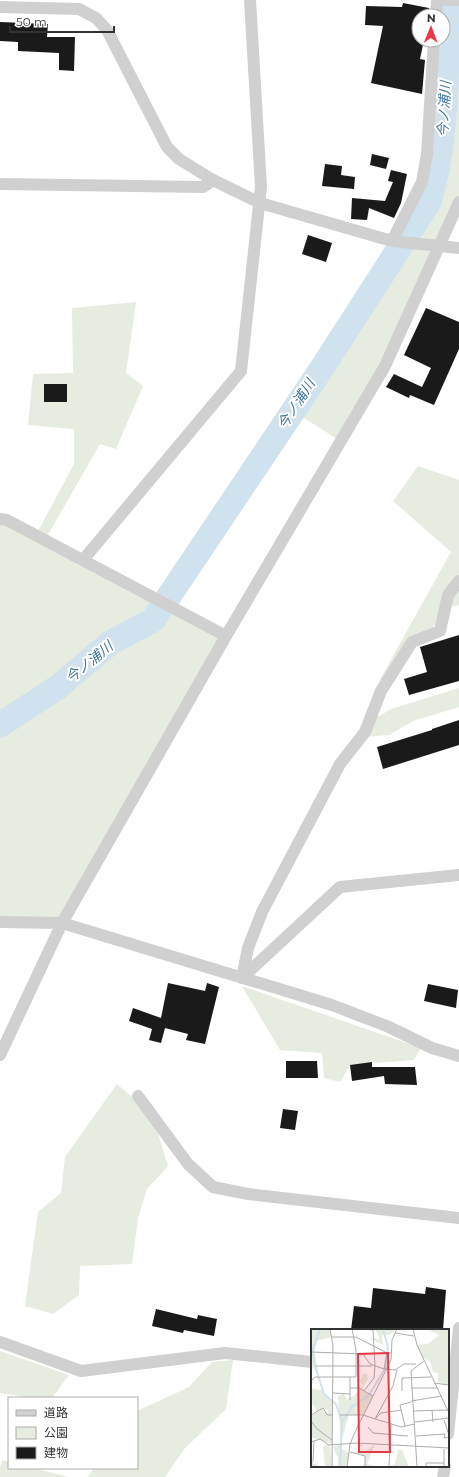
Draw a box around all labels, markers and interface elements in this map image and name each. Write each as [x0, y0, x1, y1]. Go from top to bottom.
scale bar [10, 8, 114, 34]
north arrow [411, 8, 451, 48]
text: N [427, 11, 436, 25]
text: 50 m [16, 14, 47, 29]
water label: 今ノ浦川 [434, 79, 455, 137]
water label: 今ノ浦川 [273, 374, 320, 432]
water label: 今ノ浦川 [62, 636, 118, 687]
inset map [311, 1329, 449, 1467]
legend [8, 1397, 138, 1469]
text: 道路 [44, 1405, 68, 1420]
text: 公園 [44, 1425, 68, 1440]
text: 建物 [44, 1445, 68, 1460]

